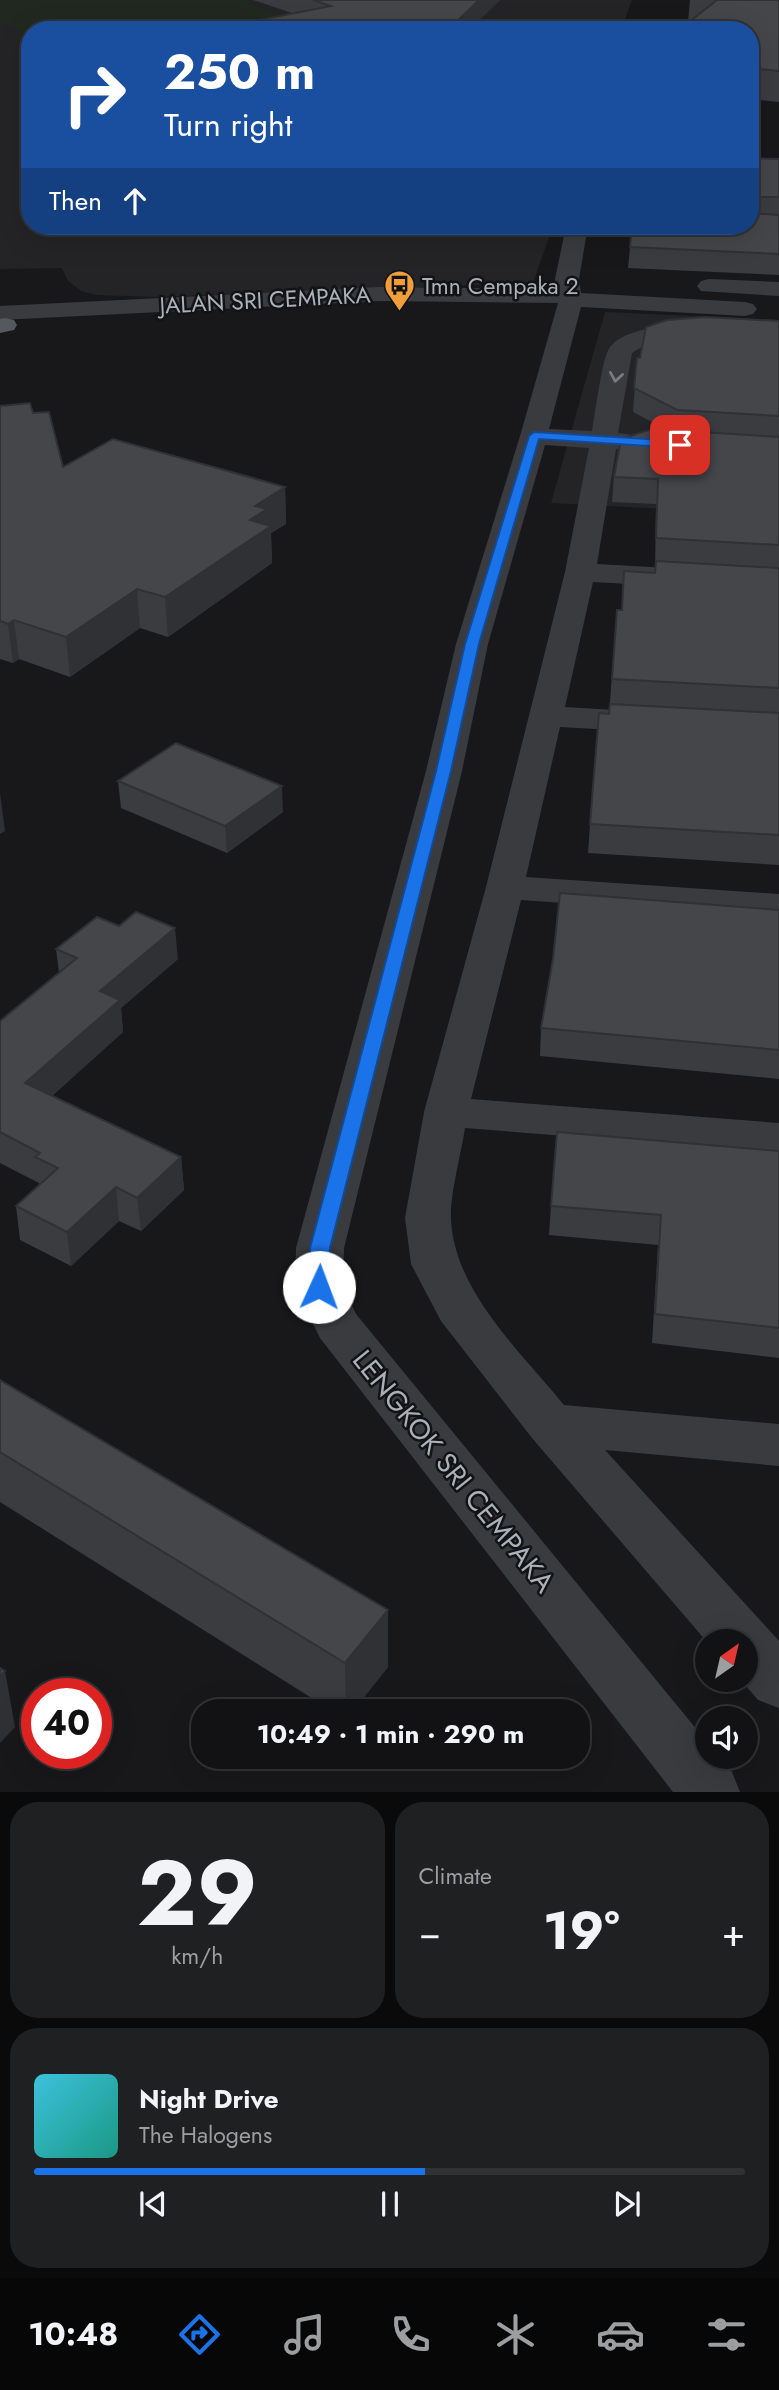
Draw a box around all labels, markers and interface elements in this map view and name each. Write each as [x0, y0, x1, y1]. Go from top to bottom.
text: 250 m [164, 37, 315, 107]
icon: right [49, 49, 140, 140]
text: Turn right [164, 102, 293, 148]
text: Then [49, 182, 102, 220]
icon: ahead [116, 182, 154, 220]
bus stop icon: Tmn Cempaka 2 [382, 269, 416, 313]
place label: Tmn Cempaka 2 [422, 269, 579, 303]
street label: JALAN SRI CEMPAKA [156, 277, 372, 323]
one-way arrow [609, 371, 624, 383]
pin [650, 415, 710, 475]
icon: arrive [661, 426, 699, 464]
position arrow [282, 1250, 356, 1324]
street label: LENGKOK SRI CEMPAKA [343, 1341, 565, 1602]
north arrow [695, 1629, 758, 1692]
map controls [695, 1629, 758, 1769]
speed limit sign: 40 [21, 1678, 112, 1769]
button: sound [695, 1706, 758, 1769]
text: 10:49 · 1 min · 290 m [257, 1715, 524, 1753]
text: 29 [137, 1828, 258, 1959]
text: Climate [419, 1859, 492, 1893]
text: 19° [543, 1893, 620, 1969]
text: − [419, 1905, 441, 1960]
text: + [722, 1905, 745, 1960]
text: km/h [171, 1939, 223, 1973]
text: Night Drive [139, 2080, 279, 2118]
text: The Halogens [139, 2118, 272, 2152]
icon: previous [134, 2185, 172, 2223]
icon: pause [371, 2185, 409, 2223]
icon: next [608, 2185, 646, 2223]
icon: directions [175, 2310, 224, 2359]
icon: music [280, 2310, 329, 2359]
icon: phone [386, 2310, 435, 2359]
icon: climate [491, 2310, 540, 2359]
icon: car [596, 2310, 645, 2359]
icon: filters [702, 2310, 751, 2359]
text: 10:48 [28, 2311, 118, 2357]

